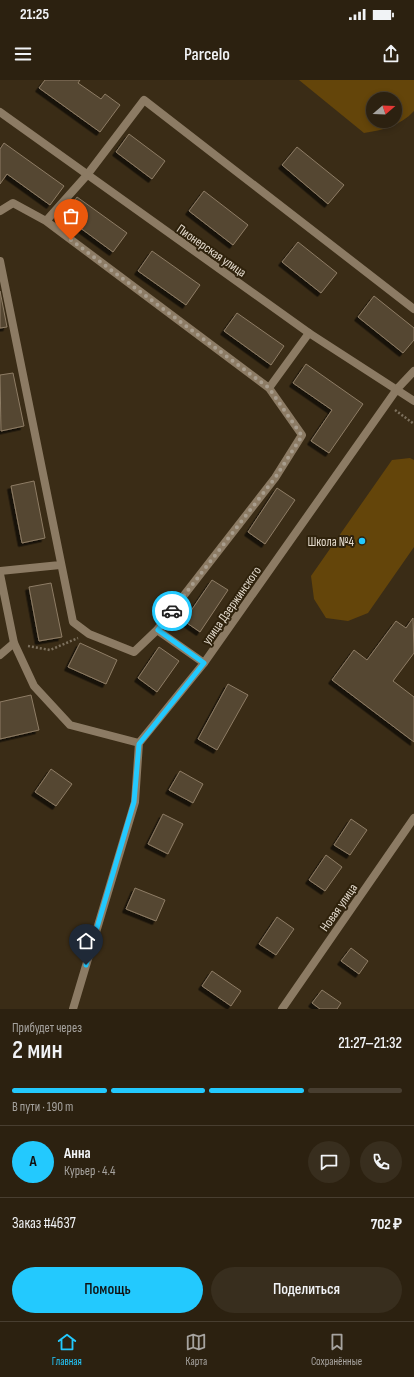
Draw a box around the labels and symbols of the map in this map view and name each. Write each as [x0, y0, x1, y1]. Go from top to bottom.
north arrow [366, 92, 402, 128]
pin [54, 199, 88, 240]
street label: Пионерская улица [173, 221, 249, 281]
place label: Школа №4 [307, 534, 355, 550]
marker: Школа №4 [357, 536, 367, 546]
street label: улица Дзержинского [199, 563, 265, 648]
courier [152, 591, 192, 631]
street label: Новая улица [317, 881, 361, 935]
pin [69, 924, 103, 965]

